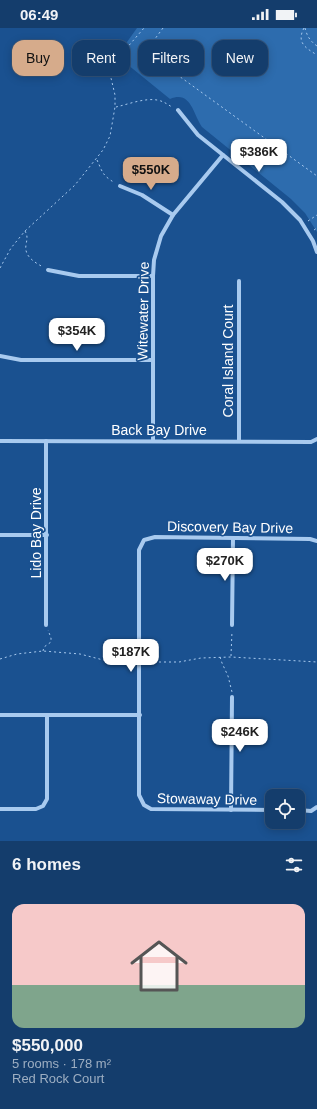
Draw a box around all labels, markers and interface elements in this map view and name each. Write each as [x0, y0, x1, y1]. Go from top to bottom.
text: 06:49 [20, 6, 58, 23]
chip: Buy [12, 40, 64, 76]
chip: Rent [72, 40, 130, 76]
chip: Filters [138, 40, 204, 76]
chip: New [212, 40, 268, 76]
pin: $386K [231, 139, 287, 173]
text: $386K [240, 144, 278, 159]
pin: $550K [123, 157, 179, 191]
text: $550K [132, 162, 170, 177]
street label: Witewater Drive [134, 261, 152, 361]
street label: Coral Island Court [220, 304, 236, 417]
pin: $354K [49, 318, 105, 352]
text: $354K [58, 323, 96, 338]
street label: Back Bay Drive [111, 422, 207, 438]
street label: Lido Bay Drive [28, 487, 44, 579]
street label: Discovery Bay Drive [167, 518, 293, 536]
pin: $270K [197, 548, 253, 582]
text: $270K [206, 553, 244, 568]
pin: $187K [103, 639, 159, 673]
text: $187K [112, 644, 150, 659]
pin: $246K [212, 719, 268, 753]
text: $246K [221, 724, 259, 739]
map controls [265, 789, 305, 829]
button: locate [265, 789, 305, 829]
street label: Stowaway Drive [157, 790, 258, 808]
icon: filters [283, 854, 305, 876]
text: 6 homes [12, 855, 81, 874]
icon: home [123, 930, 195, 1002]
text: $550,000 [12, 1036, 83, 1055]
text: 5 rooms · 178 m² [12, 1056, 111, 1071]
text: Red Rock Court [12, 1071, 104, 1086]

